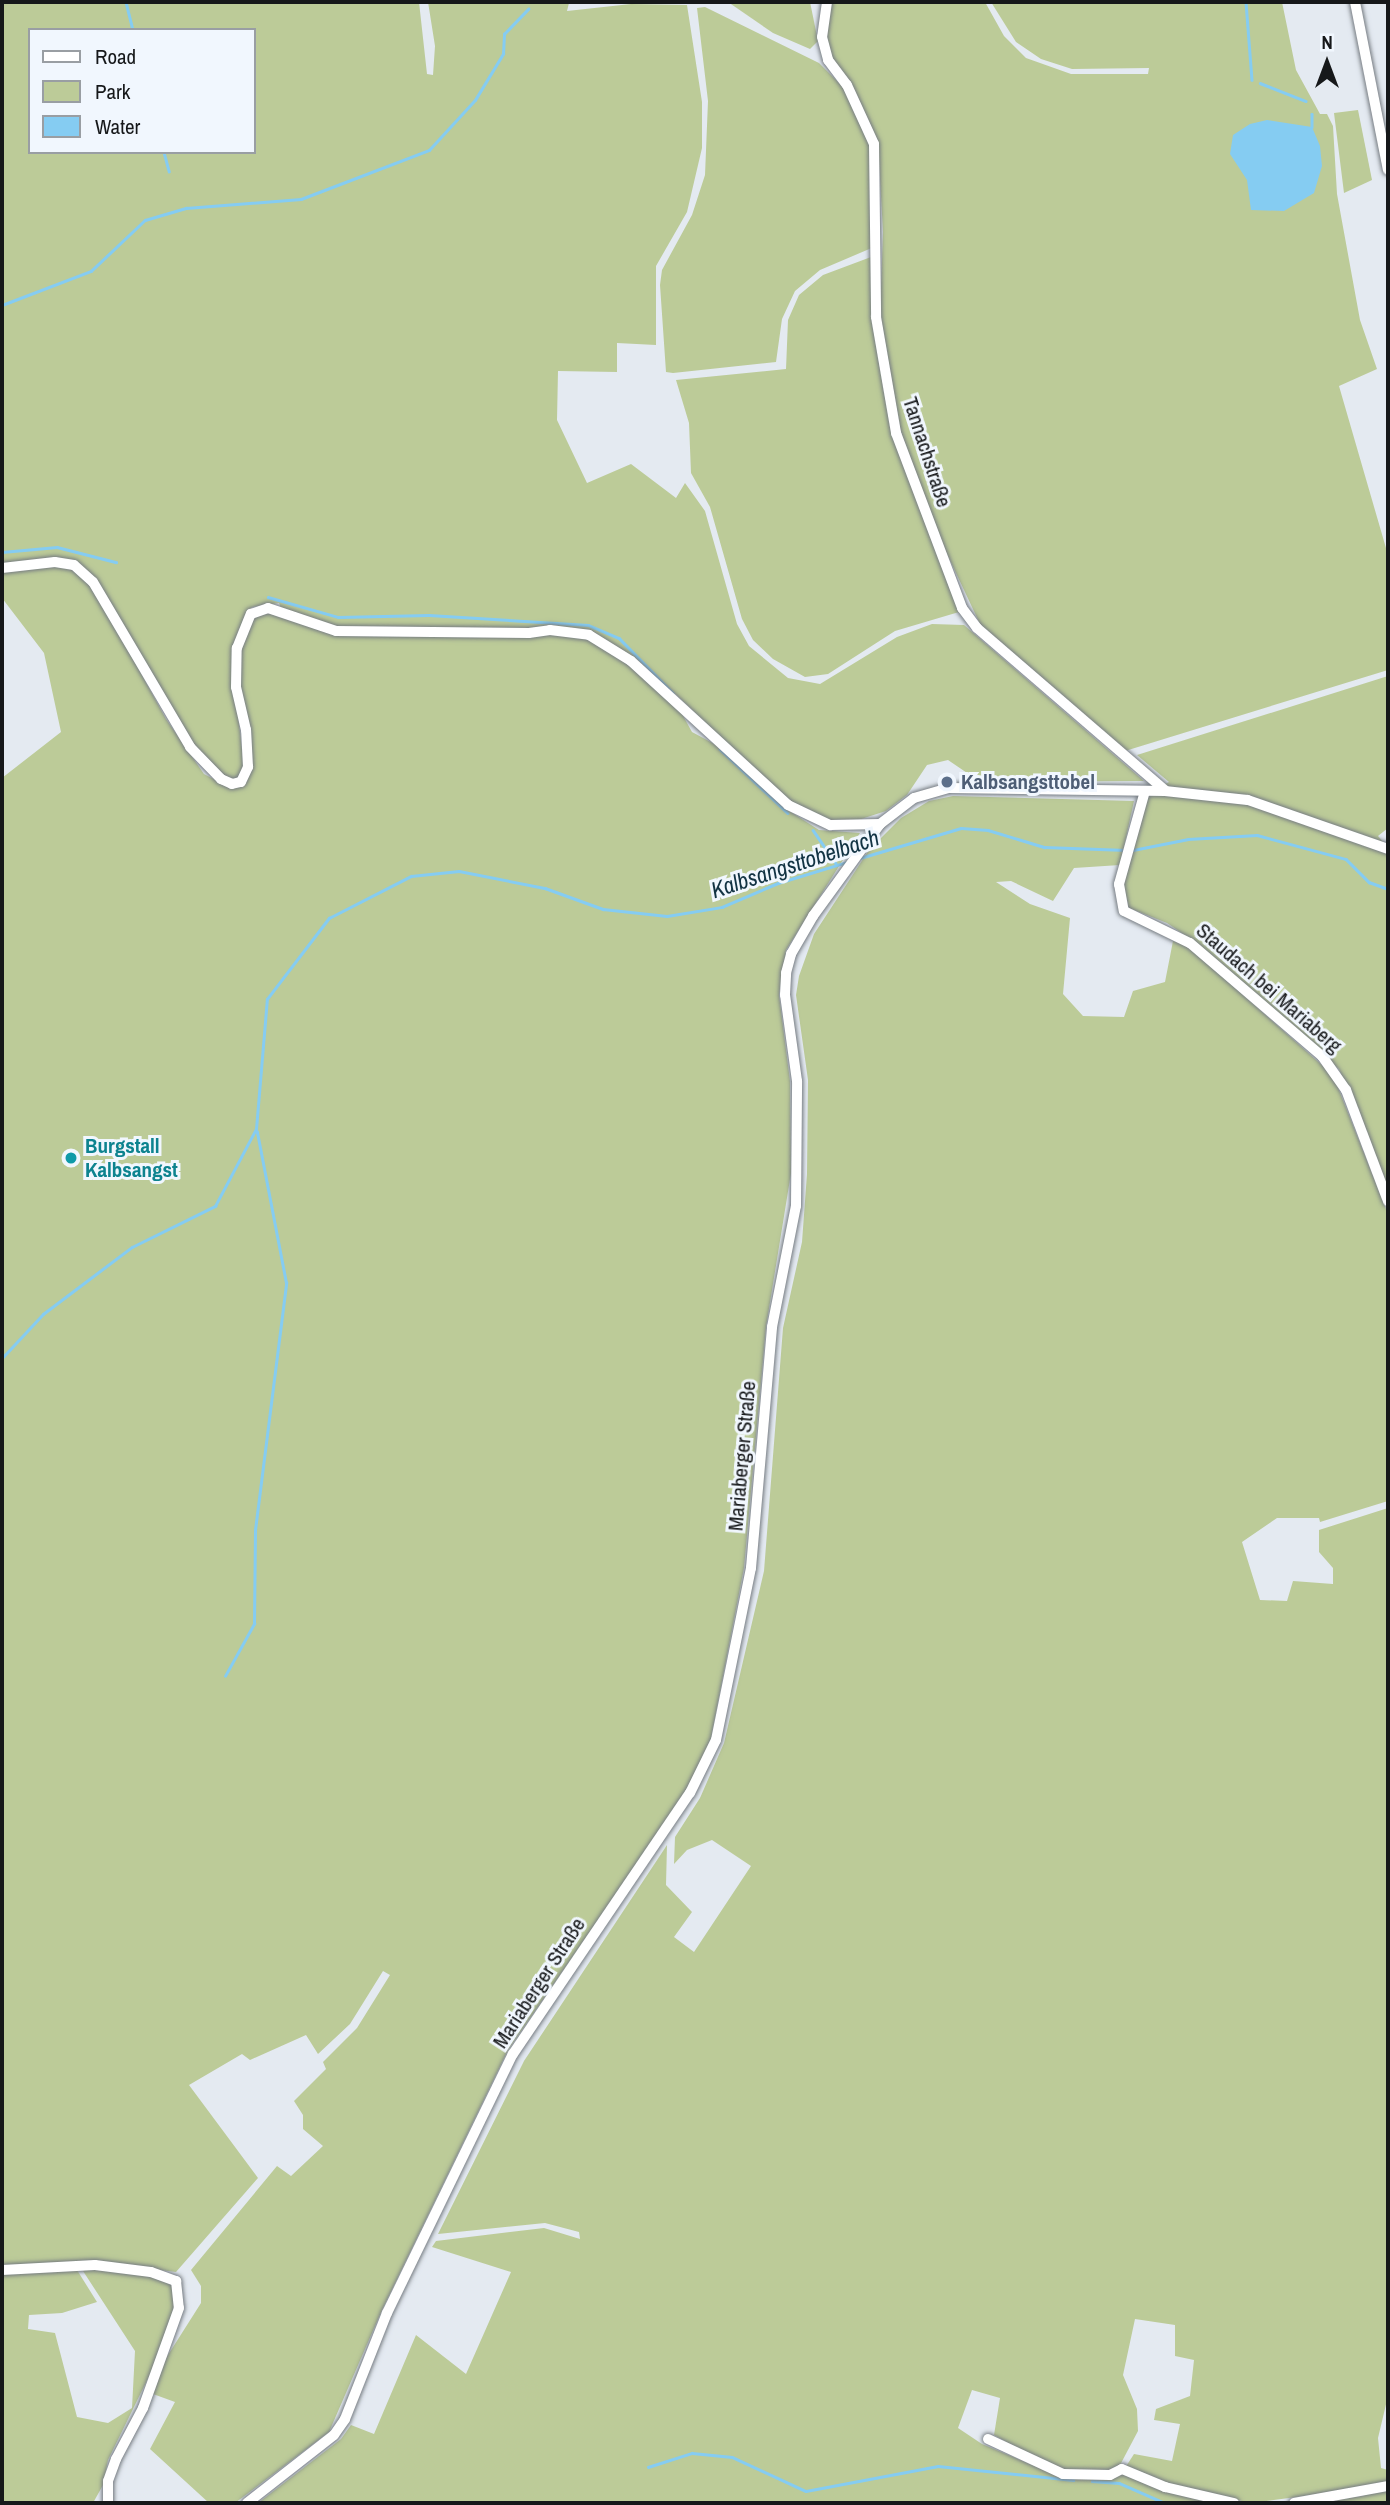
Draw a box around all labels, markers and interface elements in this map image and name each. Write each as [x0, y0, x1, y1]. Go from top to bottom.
legend [28, 28, 256, 154]
north arrow [1292, 28, 1362, 98]
text: N [1321, 29, 1333, 55]
text: Road [95, 42, 136, 71]
text: Park [95, 77, 130, 106]
text: Water [95, 112, 140, 141]
street label: Tannachstraße [897, 394, 957, 510]
place label: Kalbsangsttobel [961, 769, 1095, 795]
marker: Kalbsangsttobel [939, 774, 955, 790]
water label: Kalbsangsttobelbach [707, 824, 883, 904]
street label: Staudach bei Mariaberg [1191, 918, 1347, 1058]
place label: Burgstall Kalbsangst [85, 1133, 178, 1183]
marker: Burgstall Kalbsangst [63, 1150, 79, 1166]
street label: Mariaberger Straße [723, 1380, 761, 1532]
street label: Mariaberger Straße [488, 1913, 590, 2053]

